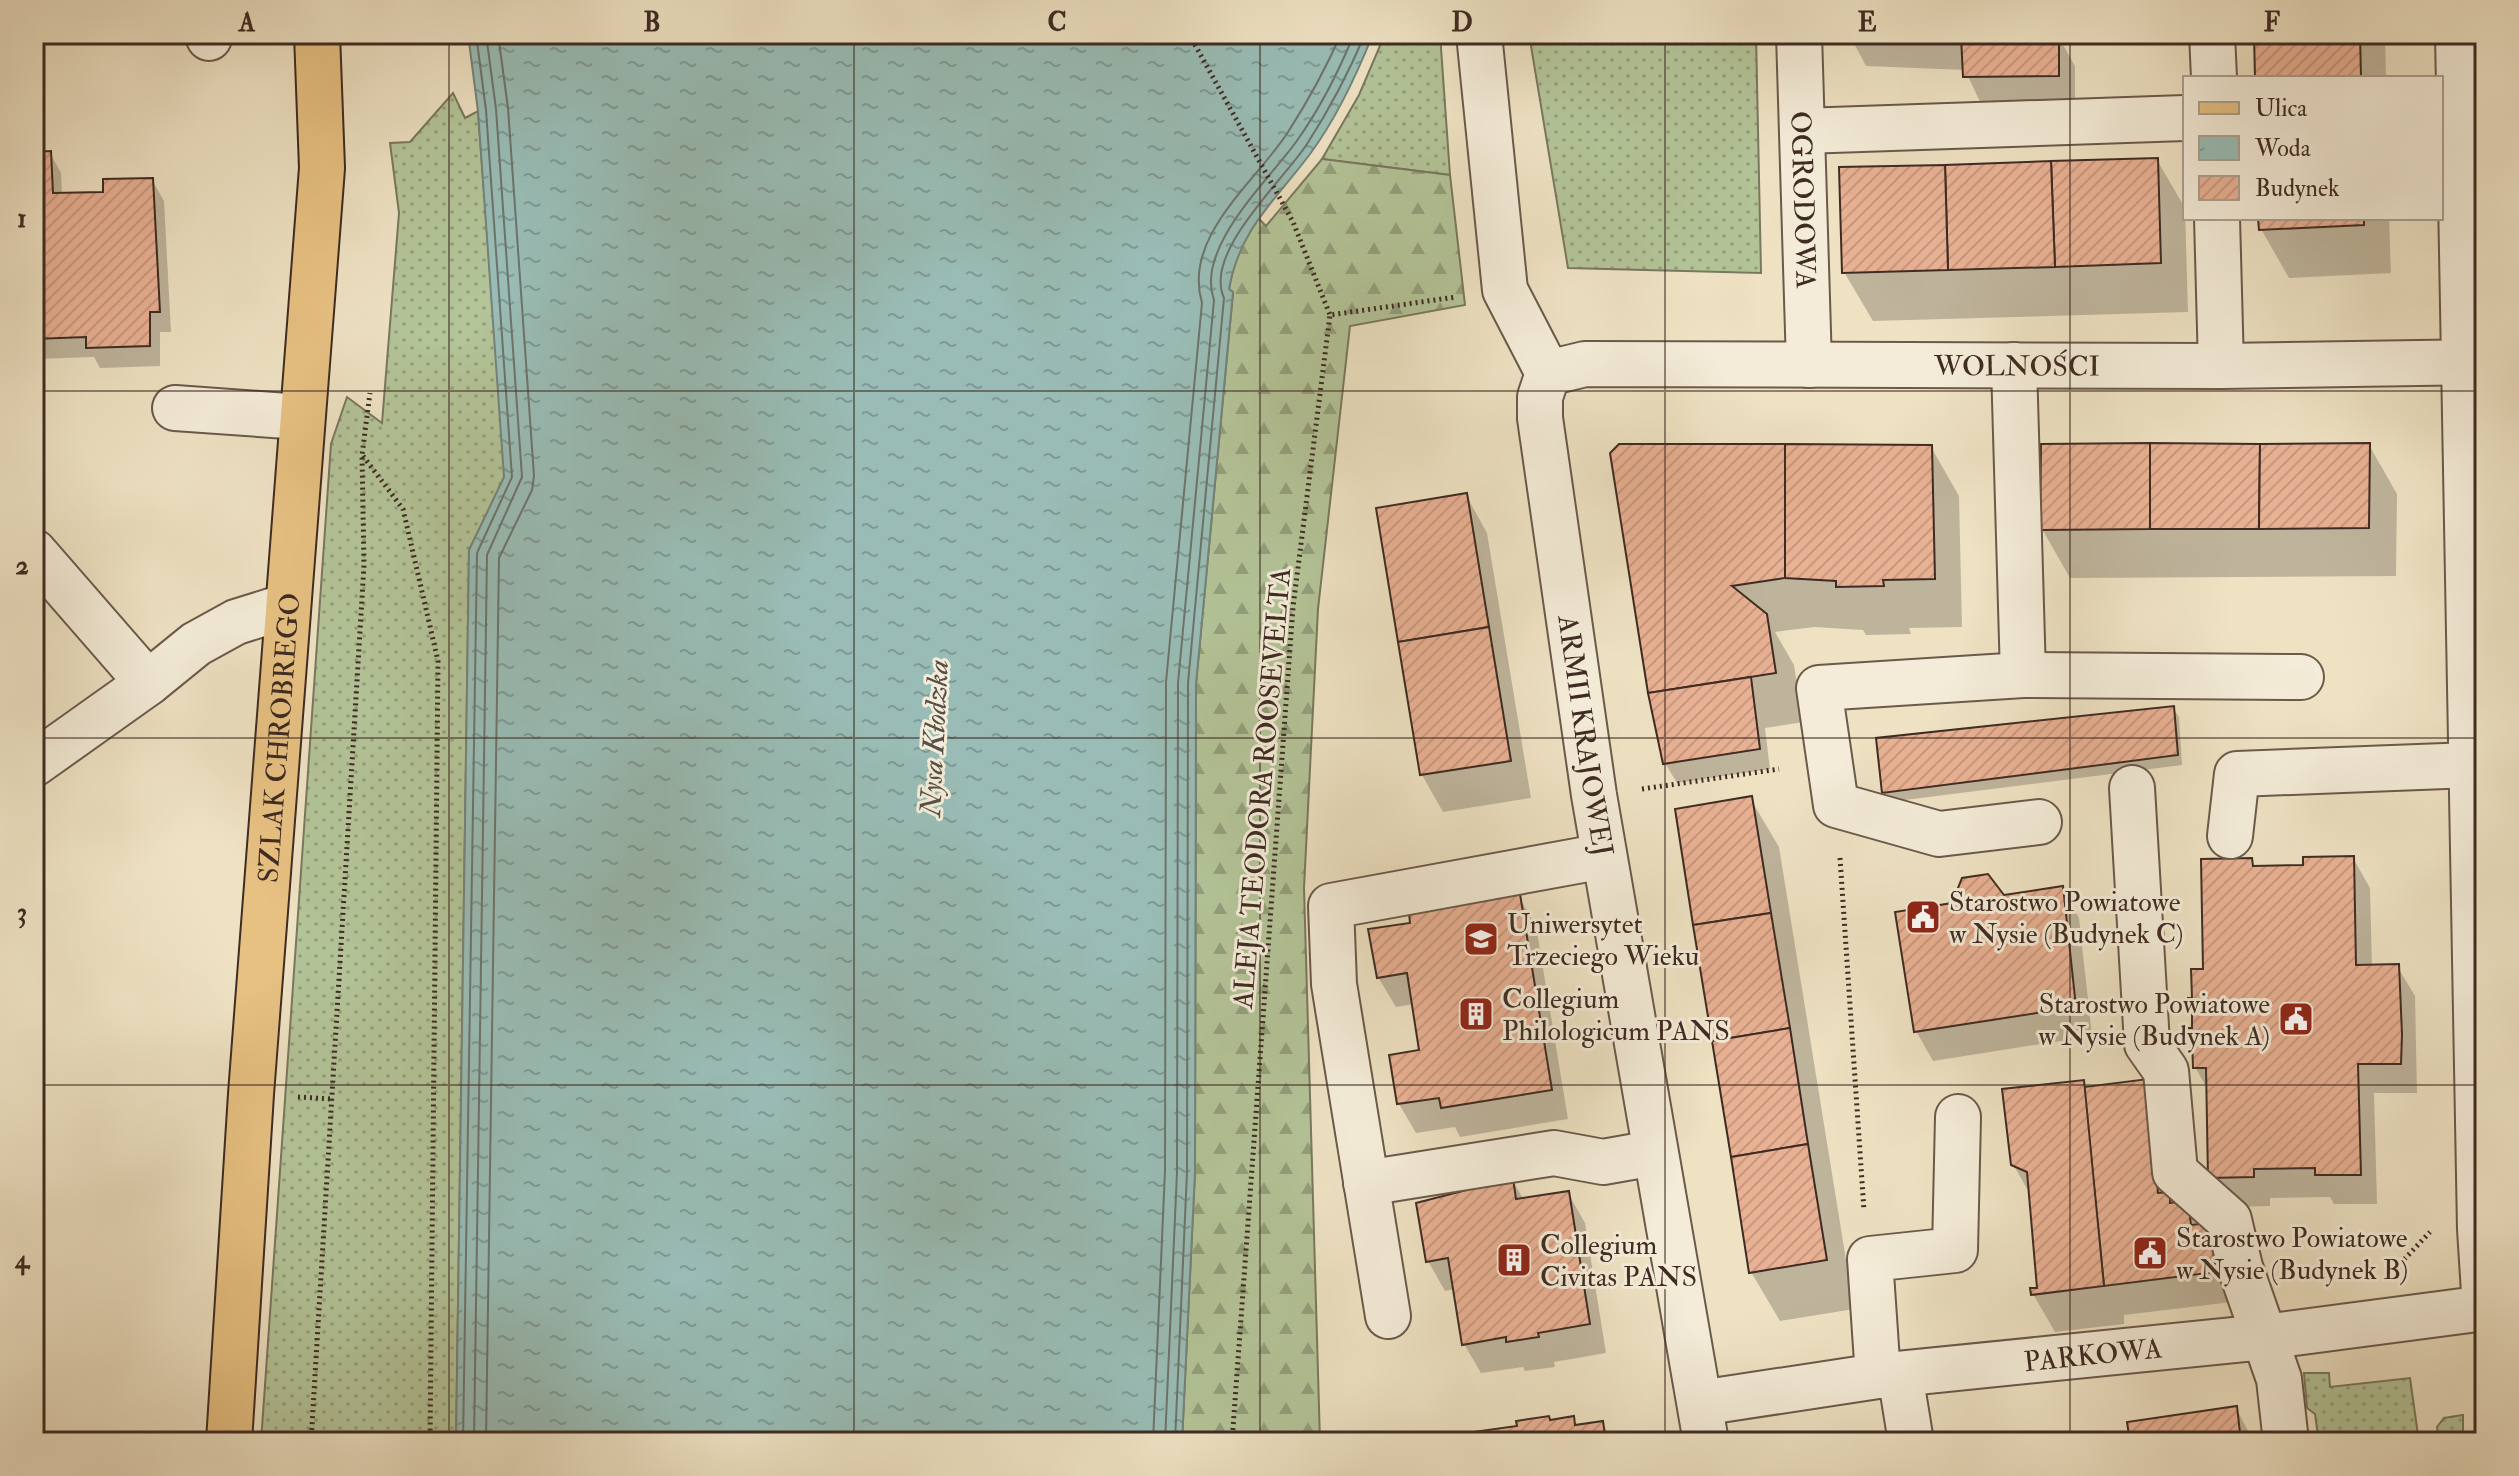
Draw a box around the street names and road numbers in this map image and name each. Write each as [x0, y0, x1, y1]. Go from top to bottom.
street label: OGRODOWA [1782, 111, 1823, 290]
street label: WOLNOŚCI [1933, 349, 2100, 385]
street label: ALEJA TEODORA ROOSEVELTA [1226, 566, 1299, 1011]
street label: SZLAK CHROBREGO [251, 591, 308, 884]
street label: ARMII KRAJOWEJ [1549, 612, 1620, 859]
street label: PARKOWA [2022, 1331, 2164, 1380]

